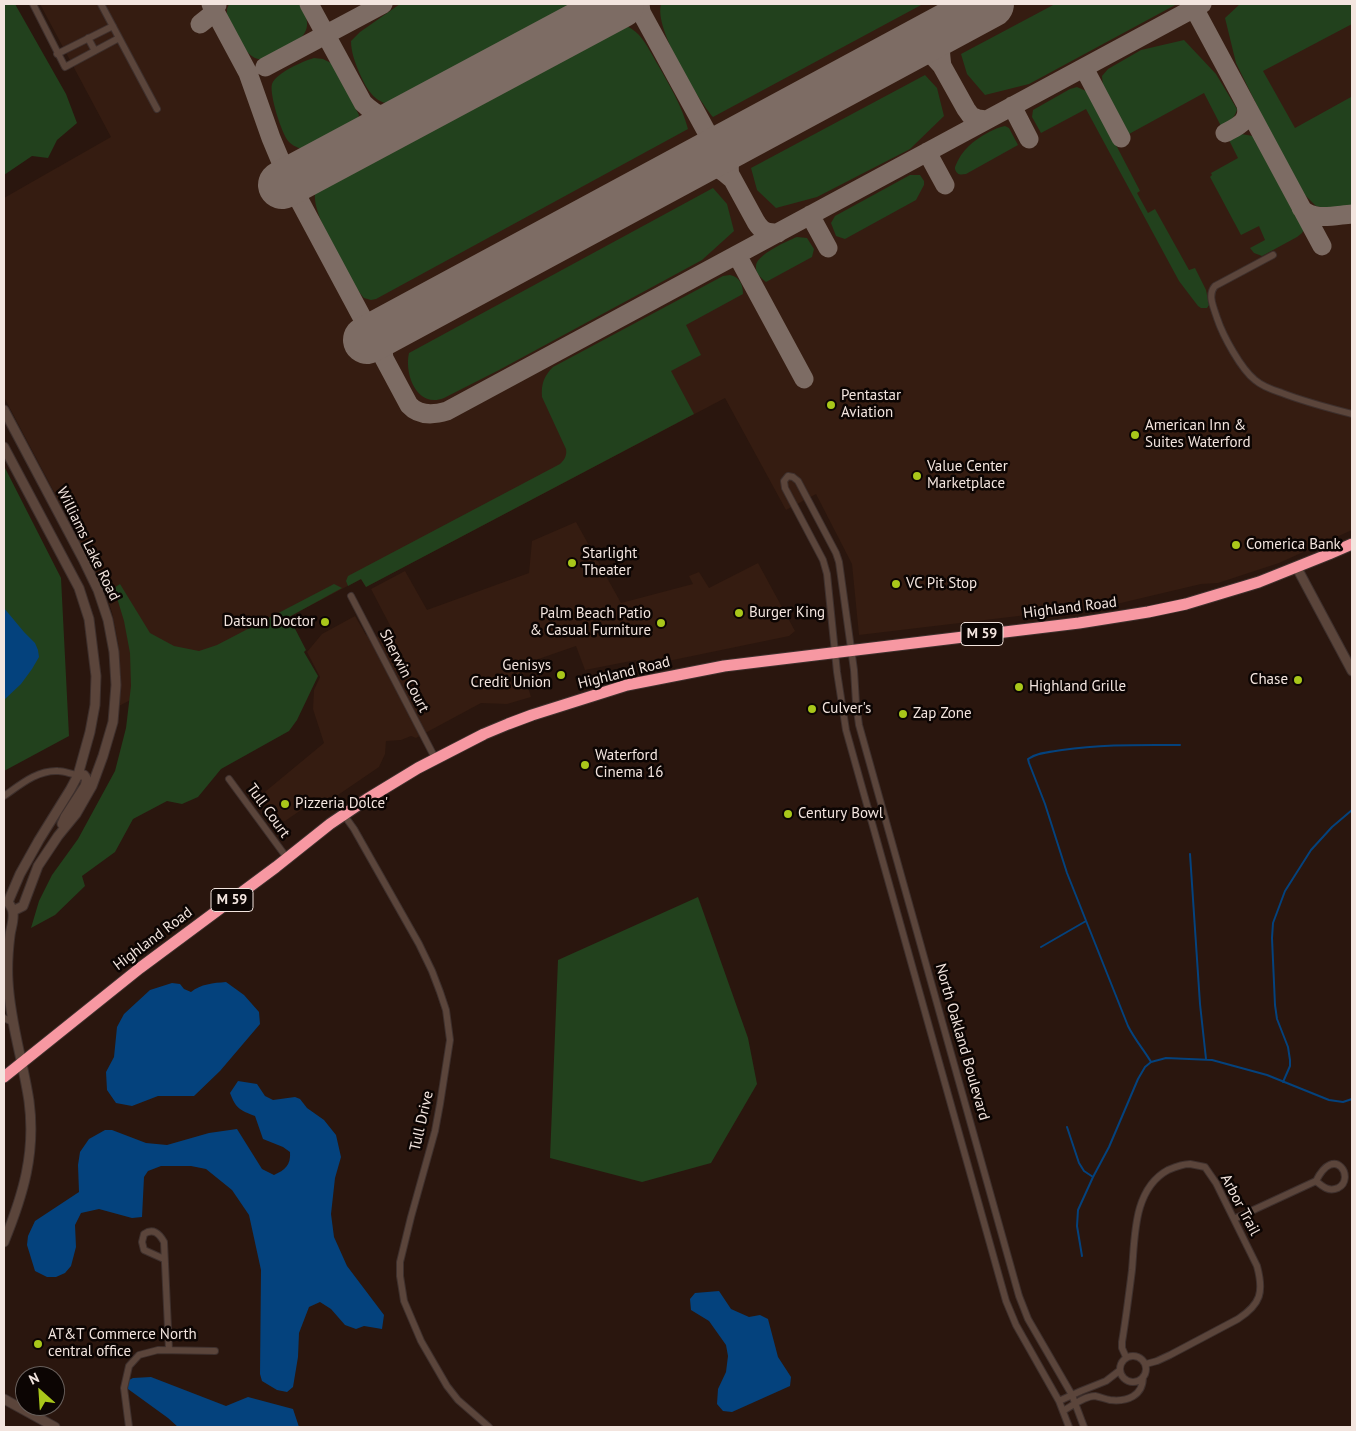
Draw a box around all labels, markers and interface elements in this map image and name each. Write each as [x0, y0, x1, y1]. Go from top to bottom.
place label: Pentastar Aviation [841, 387, 901, 422]
marker: Pentastar Aviation [825, 399, 837, 411]
place label: American Inn & Suites Waterford [1145, 417, 1251, 452]
marker: American Inn & Suites Waterford [1129, 429, 1141, 441]
place label: Value Center Marketplace [927, 458, 1008, 493]
marker: Value Center Marketplace [911, 470, 923, 482]
street label: Williams Lake Road [53, 484, 123, 604]
place label: Comerica Bank [1246, 536, 1341, 554]
marker: Comerica Bank [1230, 539, 1242, 551]
place label: Starlight Theater [582, 545, 637, 580]
marker: Starlight Theater [566, 557, 578, 569]
place label: VC Pit Stop [906, 575, 977, 593]
marker: VC Pit Stop [890, 578, 902, 590]
street label: Highland Road [1022, 593, 1118, 623]
place label: Burger King [749, 604, 825, 622]
place label: Palm Beach Patio & Casual Furniture [530, 605, 651, 640]
marker: Burger King [733, 607, 745, 619]
place label: Datsun Doctor [223, 613, 315, 631]
marker: Datsun Doctor [319, 616, 331, 628]
marker: Palm Beach Patio & Casual Furniture [655, 617, 667, 629]
road number: M 59 [961, 622, 1003, 646]
street label: Sherwin Court [375, 626, 433, 716]
street label: Highland Road [576, 653, 672, 693]
place label: Genisys Credit Union [471, 657, 551, 692]
marker: Genisys Credit Union [555, 669, 567, 681]
place label: Chase [1250, 671, 1288, 689]
marker: Chase [1292, 674, 1304, 686]
place label: Highland Grille [1029, 678, 1126, 696]
marker: Highland Grille [1013, 681, 1025, 693]
place label: Culver's [822, 700, 871, 718]
marker: Culver's [806, 703, 818, 715]
place label: Zap Zone [913, 705, 972, 723]
marker: Zap Zone [897, 708, 909, 720]
place label: Waterford Cinema 16 [595, 747, 663, 782]
marker: Waterford Cinema 16 [579, 759, 591, 771]
street label: Tull Court [242, 780, 294, 842]
place label: Pizzeria Dolce' [295, 795, 388, 813]
marker: Pizzeria Dolce' [279, 798, 291, 810]
place label: Century Bowl [798, 805, 883, 823]
marker: Century Bowl [782, 808, 794, 820]
road number: M 59 [211, 888, 253, 912]
street label: Highland Road [110, 903, 196, 975]
street label: North Oakland Boulevard [931, 961, 993, 1123]
street label: Tull Drive [406, 1089, 438, 1153]
street label: Arbor Trail [1216, 1171, 1264, 1239]
place label: AT&T Commerce North central office [48, 1326, 197, 1361]
marker: AT&T Commerce North central office [32, 1338, 44, 1350]
north arrow [15, 1366, 65, 1416]
text: N [26, 1368, 42, 1389]

